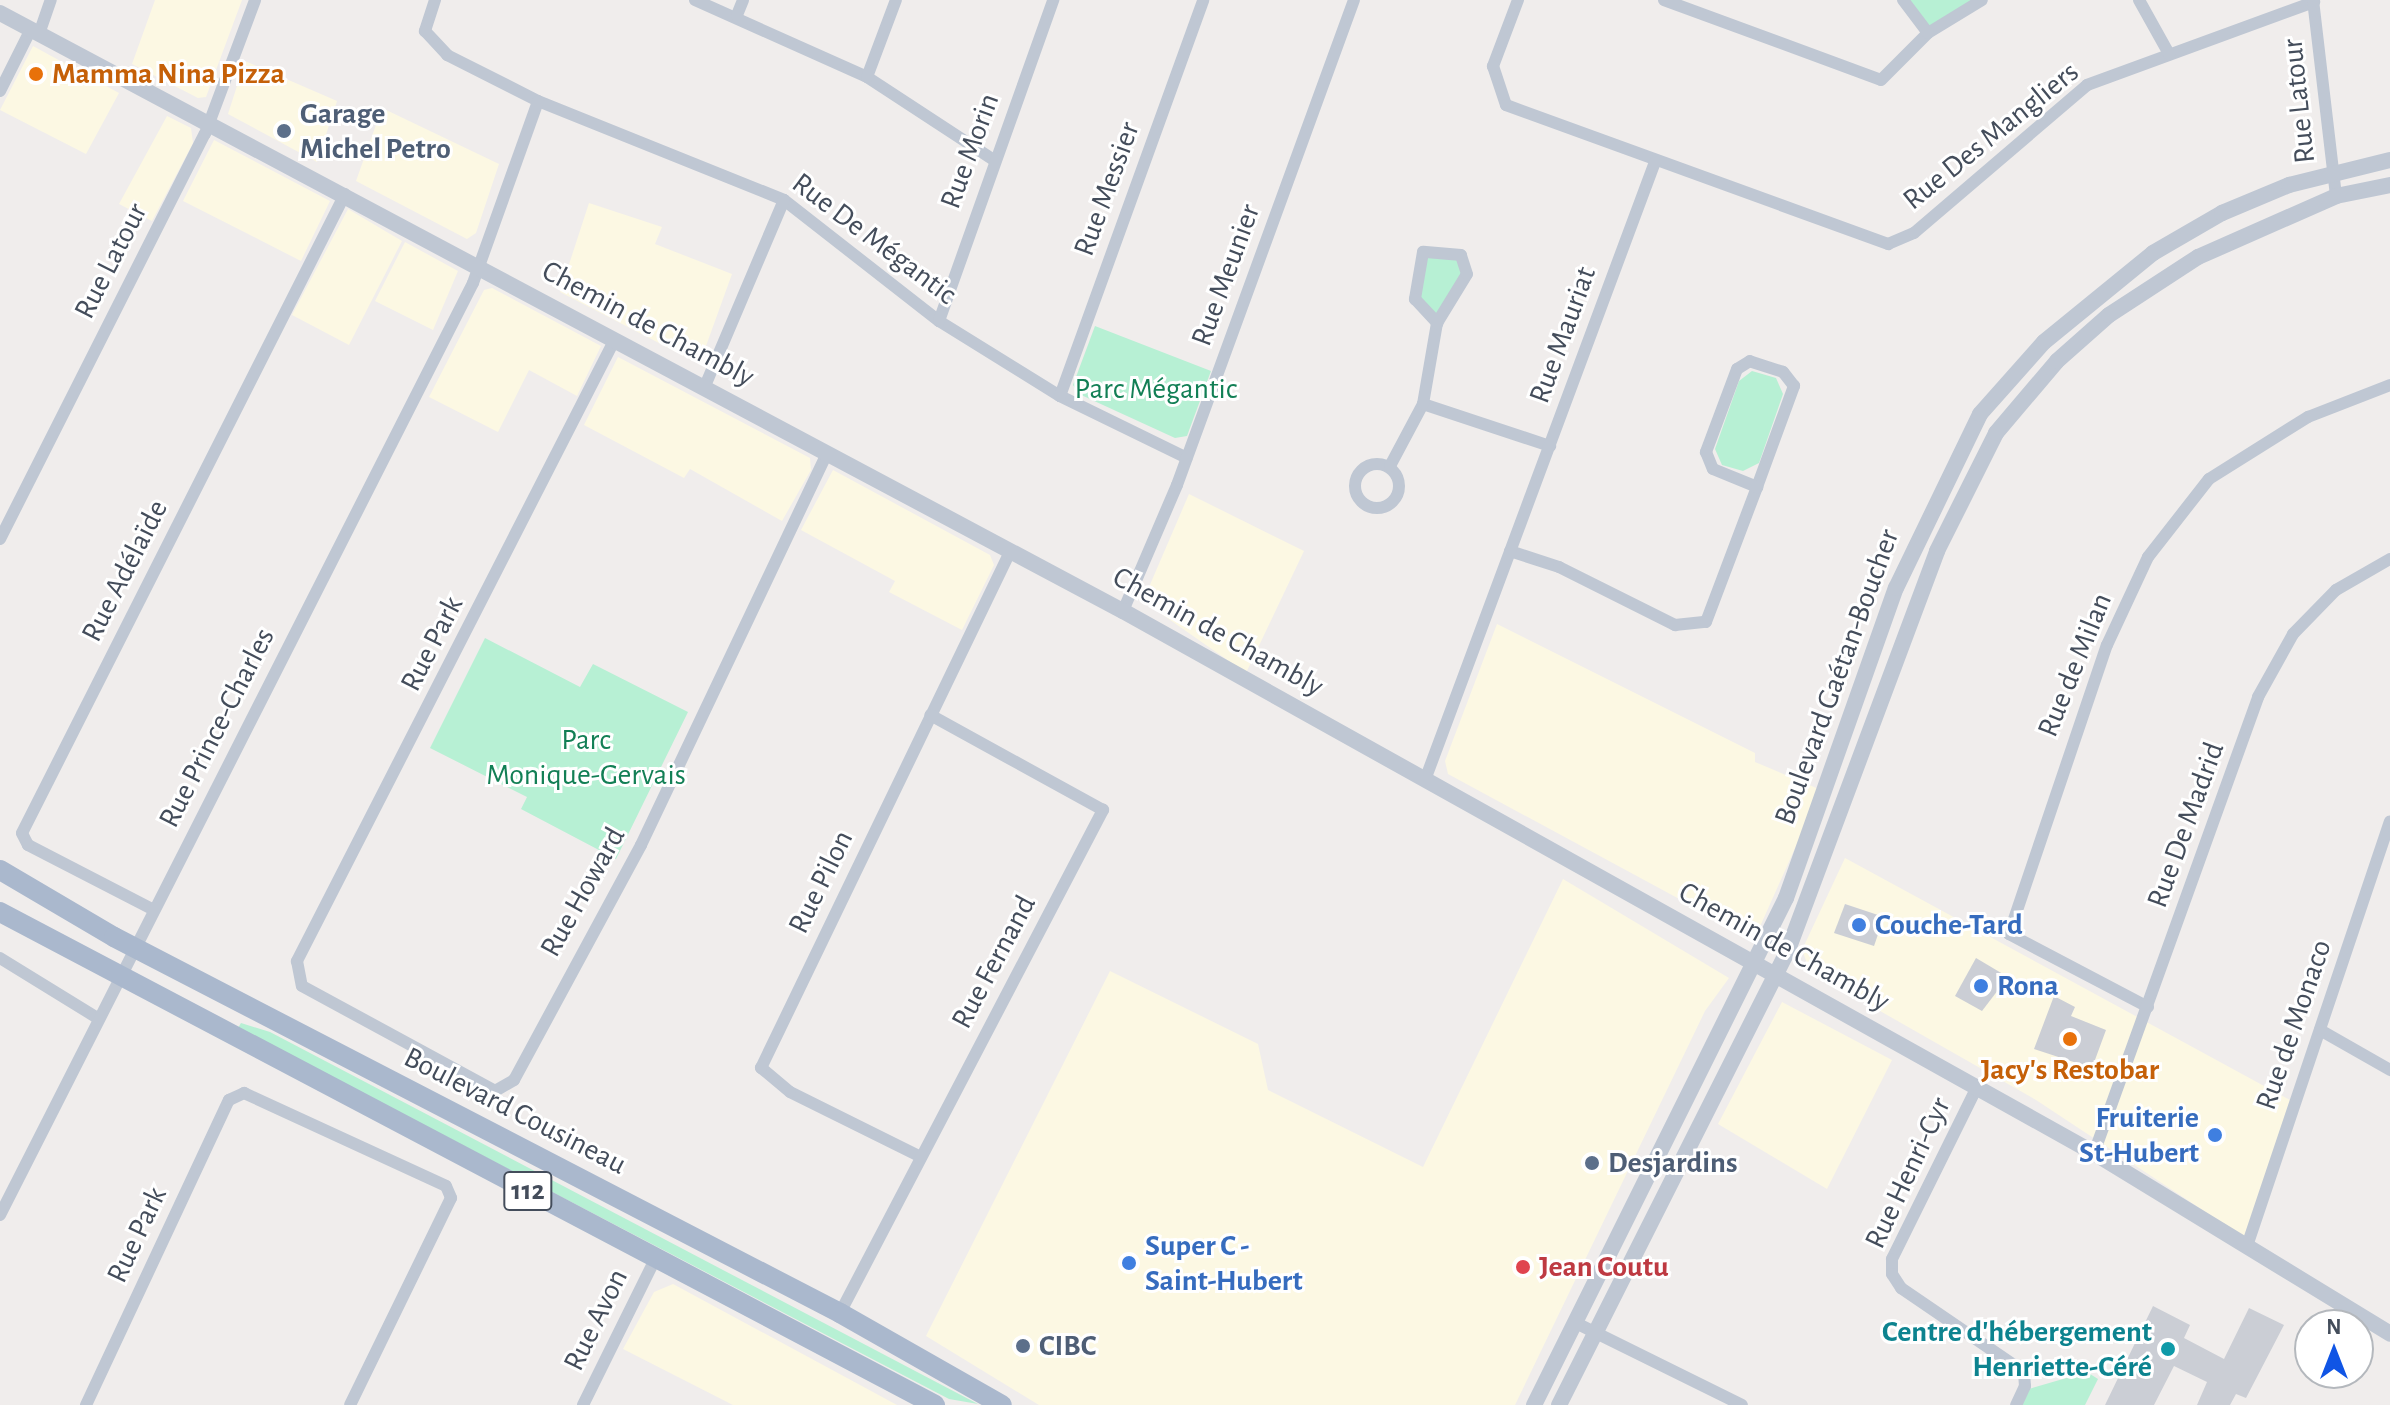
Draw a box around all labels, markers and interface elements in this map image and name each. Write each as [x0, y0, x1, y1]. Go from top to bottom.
street label: Rue Latour [2275, 37, 2323, 165]
street label: Rue Des Mangliers [1896, 54, 2086, 218]
place label: Mamma Nina Pizza [52, 56, 285, 92]
marker: Mamma Nina Pizza [27, 65, 45, 83]
street label: Rue Morin [933, 88, 1007, 214]
place label: Garage Michel Petro [300, 96, 451, 166]
street label: Rue Messier [1066, 117, 1148, 261]
marker: Garage Michel Petro [275, 122, 293, 140]
street label: Rue De Mégantic [785, 165, 963, 313]
street label: Rue Latour [67, 197, 155, 325]
street label: Rue Meunier [1184, 199, 1268, 351]
street label: Chemin de Chambly [536, 253, 760, 395]
street label: Rue Mauriat [1522, 262, 1604, 408]
park label: Parc Mégantic [1075, 371, 1237, 407]
street label: Rue Adélaïde [74, 494, 176, 648]
street label: Boulevard Gaétan-Boucher [1767, 524, 1907, 830]
street label: Chemin de Chambly [1106, 559, 1330, 705]
street label: Rue de Milan [2030, 588, 2120, 742]
street label: Rue Park [393, 590, 471, 698]
street label: Rue Prince-Charles [151, 622, 283, 834]
park label: Parc Monique-Gervais [486, 722, 686, 792]
street label: Rue De Madrid [2139, 737, 2233, 913]
street label: Rue Howard [533, 821, 633, 963]
street label: Rue Pilon [781, 825, 861, 939]
street label: Chemin de Chambly [1672, 874, 1896, 1020]
street label: Rue Fernand [944, 889, 1044, 1035]
place label: Couche-Tard [1875, 907, 2023, 943]
marker: Couche-Tard [1850, 916, 1868, 934]
street label: Rue de Monaco [2248, 935, 2340, 1115]
place label: Rona [1997, 968, 2059, 1004]
marker: Rona [1972, 977, 1990, 995]
marker: Jacy's Restobar [2061, 1030, 2079, 1048]
street label: Boulevard Cousineau [398, 1039, 632, 1183]
place label: Jacy's Restobar [1981, 1052, 2159, 1088]
street label: Rue Henri-Cyr [1857, 1092, 1959, 1254]
place label: Fruiterie St-Hubert [2079, 1100, 2199, 1170]
marker: Fruiterie St-Hubert [2206, 1126, 2224, 1144]
place label: Desjardins [1608, 1145, 1737, 1181]
marker: Desjardins [1583, 1154, 1601, 1172]
road number: 112 [502, 1167, 554, 1215]
street label: Rue Park [99, 1181, 175, 1289]
place label: Super C - Saint-Hubert [1145, 1228, 1303, 1298]
place label: Jean Coutu [1539, 1249, 1669, 1285]
marker: Super C - Saint-Hubert [1120, 1254, 1138, 1272]
marker: Jean Coutu [1514, 1258, 1532, 1276]
street label: Rue Avon [556, 1263, 636, 1377]
north arrow [2294, 1309, 2374, 1389]
place label: Centre d'hébergement Henriette-Céré [1882, 1314, 2152, 1384]
text: N [2326, 1316, 2342, 1338]
place label: CIBC [1039, 1328, 1096, 1364]
marker: CIBC [1014, 1337, 1032, 1355]
marker: Centre d'hébergement Henriette-Céré [2159, 1340, 2177, 1358]

